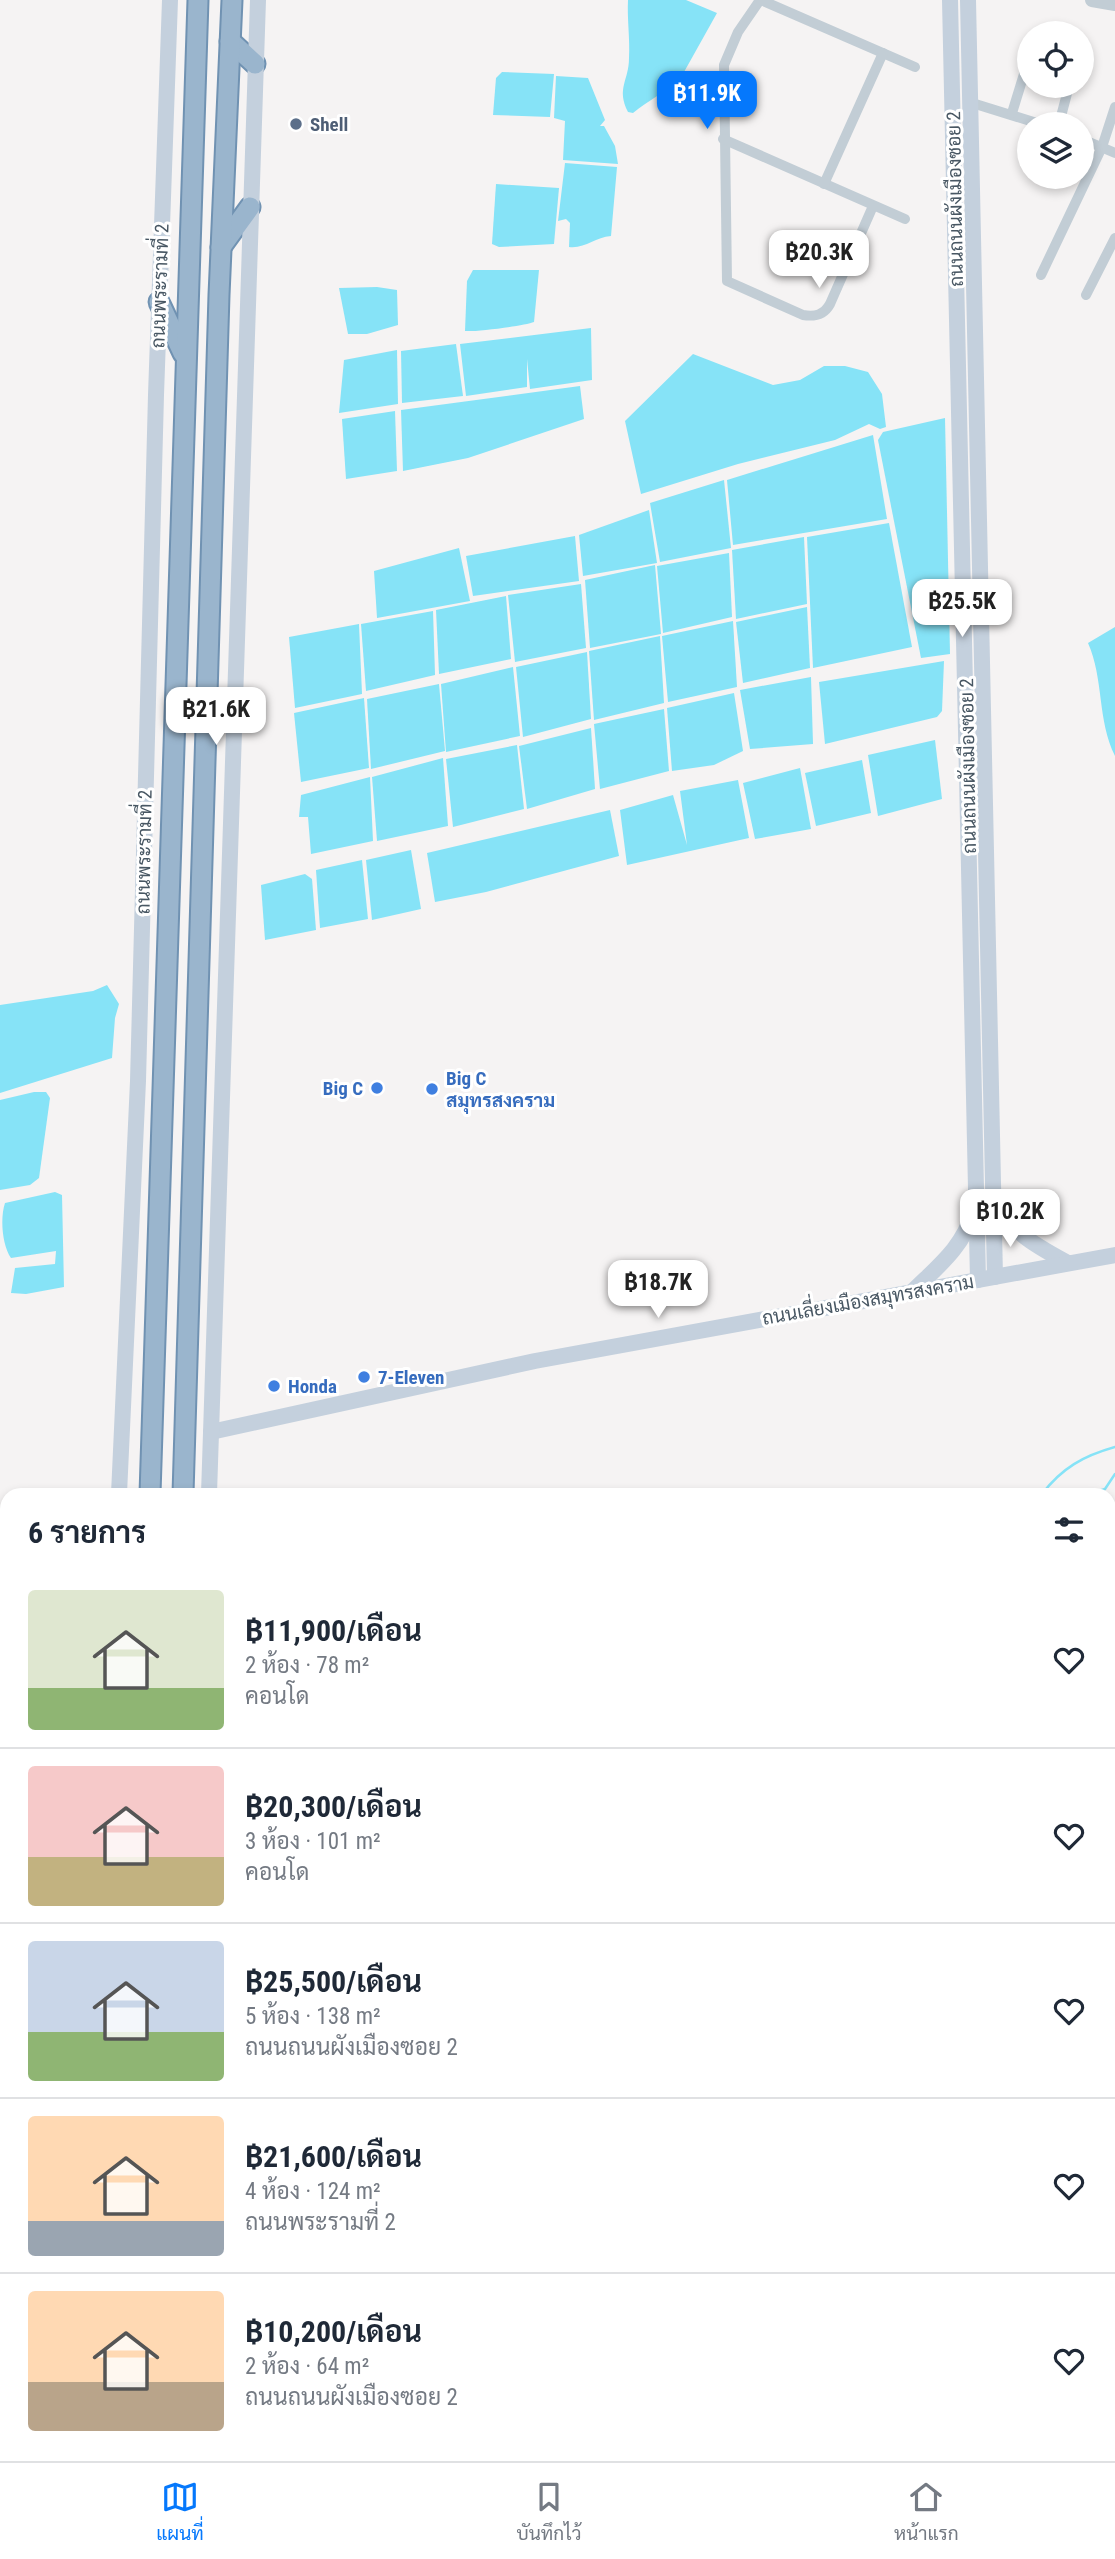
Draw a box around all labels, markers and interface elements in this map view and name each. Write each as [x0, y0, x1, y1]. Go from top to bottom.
map controls [1017, 21, 1094, 189]
button: locate [1017, 21, 1094, 98]
pin: ฿11.9K [650, 72, 764, 131]
text: ฿11.9K [673, 80, 741, 107]
street label: ถนนถนนผังเมืองซอย 2 [942, 111, 968, 287]
button: layers [1017, 112, 1094, 189]
place label: Shell [310, 113, 348, 136]
marker: Shell [288, 116, 304, 132]
street label: ถนนพระรามที่ 2 [140, 223, 174, 349]
pin: ฿20.3K [762, 230, 876, 290]
text: ฿20.3K [785, 239, 853, 266]
pin: ฿25.5K [905, 580, 1019, 639]
text: ฿25.5K [928, 588, 996, 615]
street label: ถนนถนนผังเมืองซอย 2 [955, 678, 981, 854]
pin: ฿21.6K [159, 688, 273, 747]
text: ฿21.6K [182, 696, 250, 723]
street label: ถนนพระรามที่ 2 [125, 789, 157, 914]
place label: Big C สมุทรสงคราม [446, 1067, 555, 1115]
place label: Big C [323, 1077, 363, 1100]
marker: Big C [369, 1080, 385, 1096]
marker: Big C สมุทรสงคราม [424, 1081, 440, 1097]
pin: ฿10.2K [953, 1190, 1067, 1249]
text: ฿10.2K [976, 1198, 1044, 1225]
pin: ฿18.7K [601, 1260, 715, 1320]
street label: ถนนเลี่ยงเมืองสมุทรสงคราม [759, 1264, 976, 1331]
text: ฿18.7K [624, 1269, 692, 1296]
place label: 7-Eleven [378, 1366, 444, 1389]
marker: 7-Eleven [356, 1369, 372, 1385]
place label: Honda [288, 1375, 337, 1398]
marker: Honda [266, 1378, 282, 1394]
icon: filters [1050, 1511, 1088, 1549]
text: 6 รายการ [28, 1515, 146, 1550]
text: ฿11,900/เดือน [245, 1613, 422, 1648]
icon: home [84, 1618, 168, 1702]
icon: heart [1050, 1641, 1088, 1679]
text: 2 ห้อง · 78 m² [245, 1652, 369, 1679]
text: คอนโด [245, 1683, 309, 1710]
text: ฿20,300/เดือน [245, 1789, 422, 1824]
icon: home [84, 1794, 168, 1878]
icon: heart [1050, 1817, 1088, 1855]
text: 3 ห้อง · 101 m² [245, 1828, 381, 1855]
text: คอนโด [245, 1859, 309, 1886]
text: ฿25,500/เดือน [245, 1964, 422, 1999]
icon: home [84, 1969, 168, 2053]
icon: heart [1050, 1992, 1088, 2030]
text: 5 ห้อง · 138 m² [245, 2003, 381, 2030]
text: ถนนถนนผังเมืองซอย 2 [245, 2034, 458, 2061]
text: ฿21,600/เดือน [245, 2139, 422, 2174]
icon: home [84, 2144, 168, 2228]
icon: heart [1050, 2167, 1088, 2205]
text: 4 ห้อง · 124 m² [245, 2178, 381, 2205]
text: ถนนพระรามที่ 2 [245, 2209, 396, 2236]
text: ฿10,200/เดือน [245, 2314, 422, 2349]
icon: home [84, 2319, 168, 2403]
icon: heart [1050, 2342, 1088, 2380]
text: 2 ห้อง · 64 m² [245, 2353, 369, 2380]
text: ถนนถนนผังเมืองซอย 2 [245, 2384, 458, 2411]
tab: แผนที่ [156, 2478, 204, 2545]
tab: บันทึกไว้ [516, 2478, 581, 2545]
tab: หน้าแรก [894, 2478, 959, 2545]

